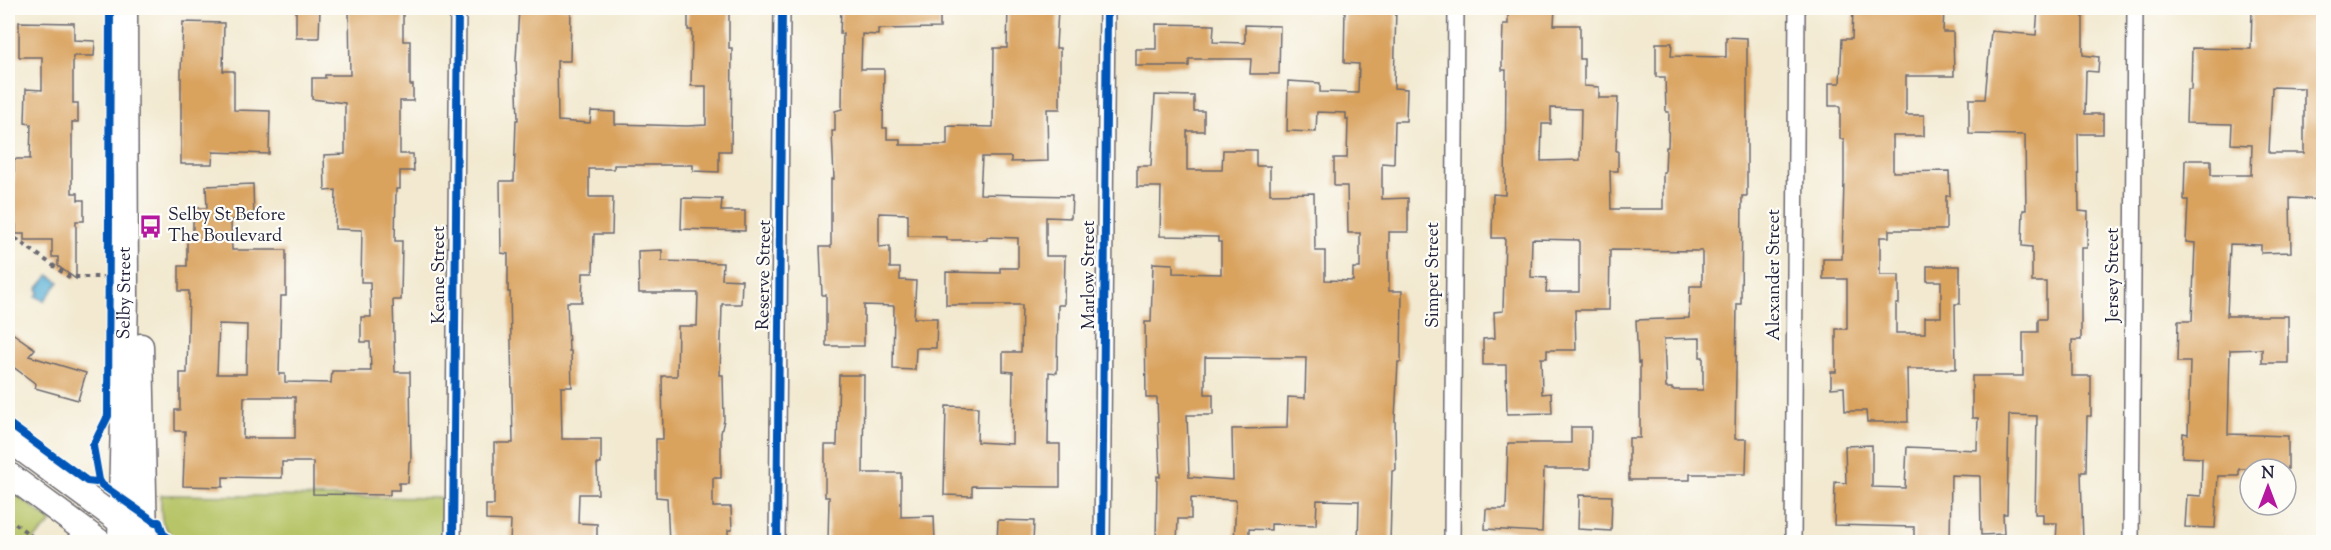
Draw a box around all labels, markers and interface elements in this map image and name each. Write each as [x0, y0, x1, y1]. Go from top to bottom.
place label: Selby St Before The Boulevard [168, 203, 286, 250]
street label: Alexander Street [1762, 209, 1788, 341]
bus stop icon: Selby St Before The Boulevard [137, 213, 163, 239]
street label: Reserve Street [751, 219, 779, 331]
street label: Marlow Street [1077, 220, 1103, 330]
street label: Simper Street [1421, 222, 1447, 328]
street label: Keane Street [427, 226, 453, 324]
street label: Jersey Street [2101, 228, 2127, 323]
street label: Selby Street [112, 247, 139, 340]
north arrow [2238, 457, 2298, 517]
text: N [2262, 463, 2275, 486]

